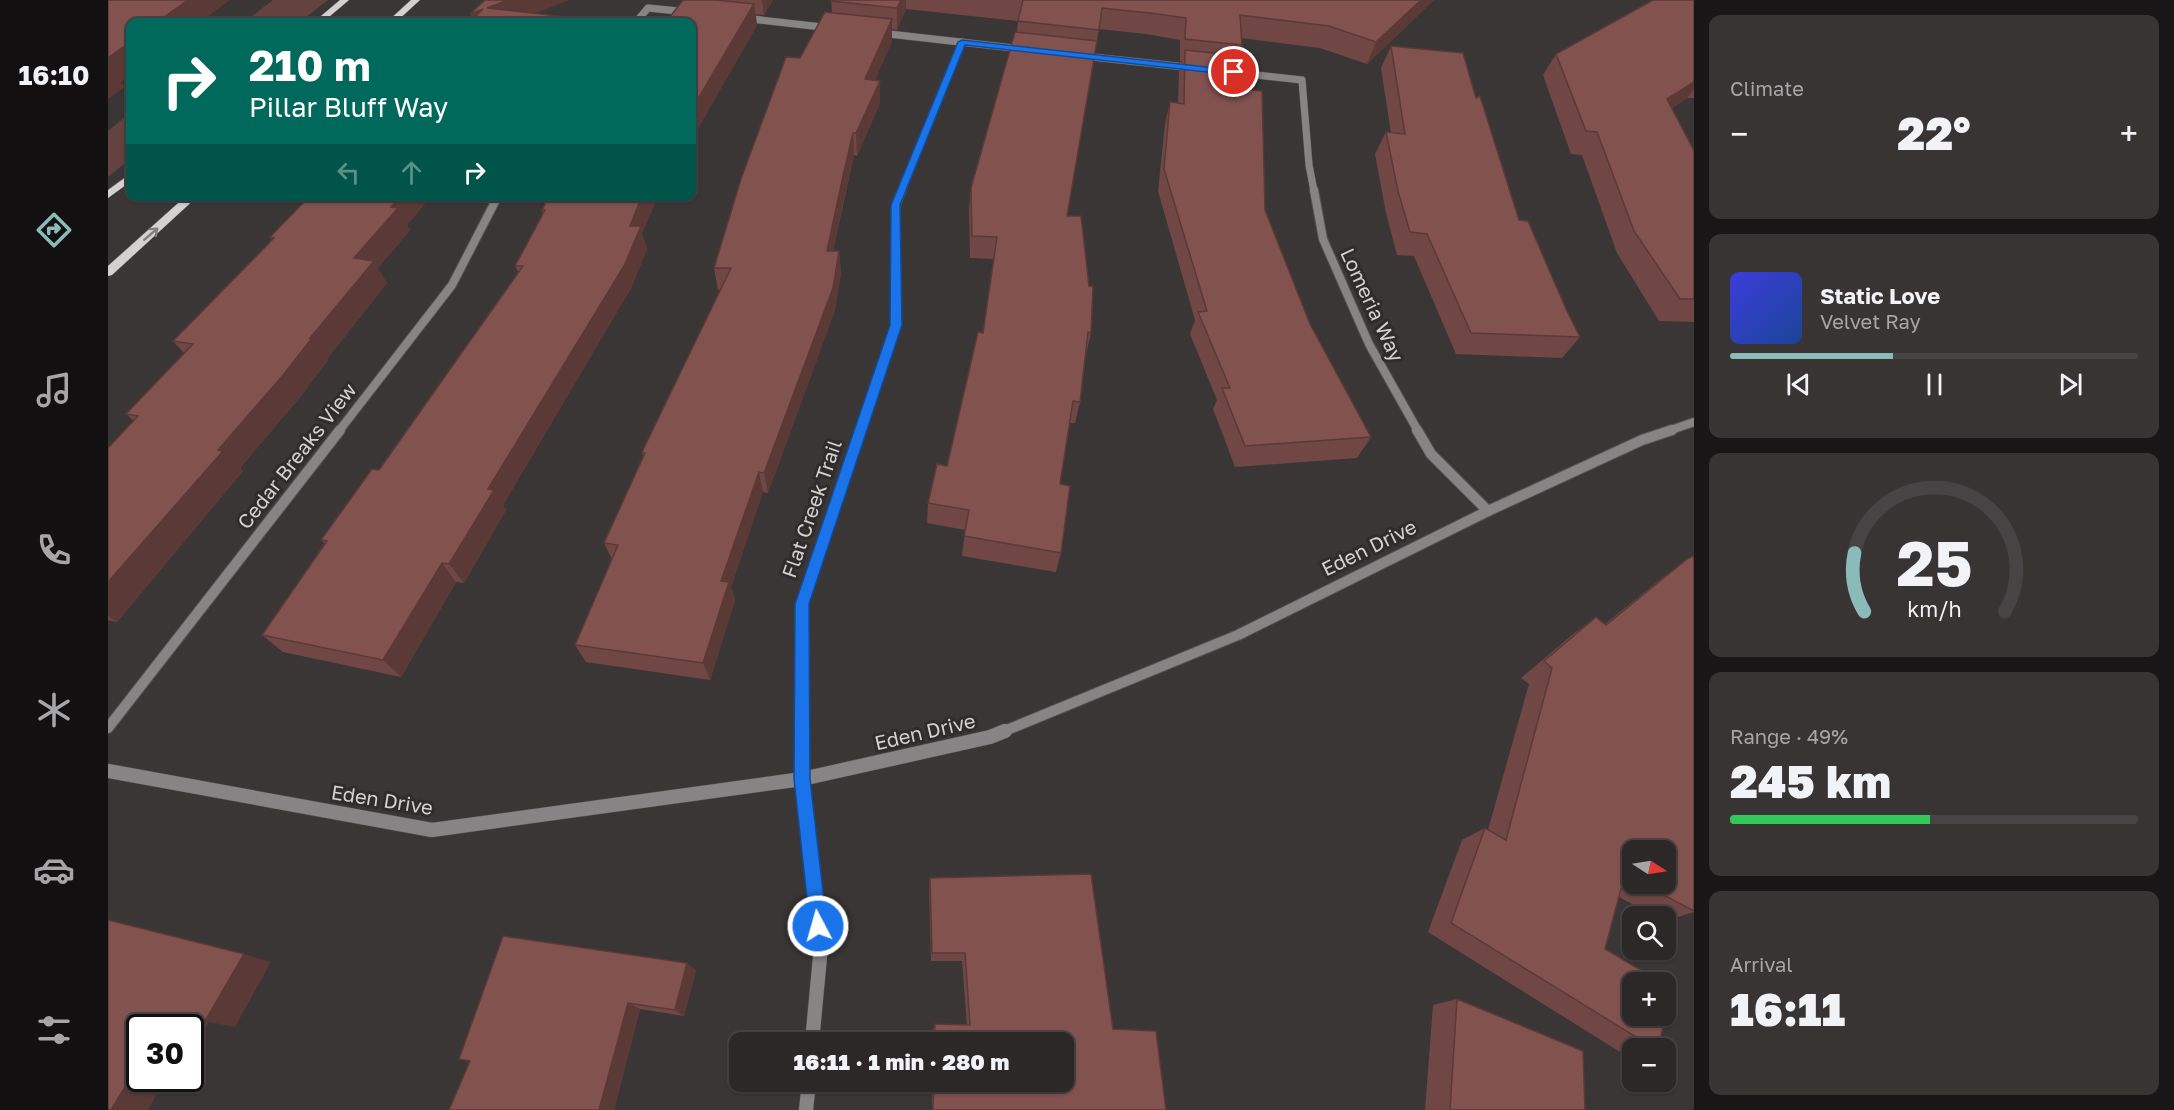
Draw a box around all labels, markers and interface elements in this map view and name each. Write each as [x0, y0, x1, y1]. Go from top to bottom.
text: 210 m [249, 40, 371, 90]
icon: right [150, 42, 228, 120]
pin [1208, 46, 1259, 97]
icon: arrive [1217, 55, 1250, 88]
text: 16:10 [18, 59, 90, 91]
text: Climate [1730, 76, 1804, 100]
text: Pillar Bluff Way [249, 91, 448, 123]
text: 22° [1897, 106, 1971, 160]
text: − [1730, 114, 1748, 153]
text: + [2120, 114, 2138, 153]
icon: left [332, 156, 365, 189]
icon: ahead [395, 156, 428, 189]
icon: right [458, 156, 491, 189]
icon: directions [33, 209, 75, 251]
one-way arrow [143, 227, 158, 241]
street label: Lomeria Way [1336, 244, 1410, 365]
text: Static Love [1820, 282, 1940, 309]
text: Velvet Ray [1820, 309, 1921, 333]
icon: previous [1782, 368, 1815, 401]
icon: pause [1918, 368, 1951, 401]
icon: next [2054, 368, 2087, 401]
icon: music [33, 369, 75, 411]
street label: Cedar Breaks View [232, 378, 361, 533]
street label: Flat Creek Trail [776, 437, 846, 581]
street label: Eden Drive [1317, 514, 1420, 580]
text: 25 [1896, 525, 1972, 600]
icon: phone [33, 529, 75, 571]
text: km/h [1907, 596, 1961, 622]
icon: climate [33, 689, 75, 731]
street label: Eden Drive [872, 708, 978, 754]
text: Range · 49% [1730, 724, 1848, 748]
text: 245 km [1730, 754, 1891, 808]
street label: Eden Drive [330, 779, 435, 819]
north arrow [1622, 840, 1676, 894]
map controls [1622, 840, 1676, 1092]
icon: car [33, 849, 75, 891]
position arrow [786, 894, 850, 958]
button: search [1622, 906, 1676, 960]
text: Arrival [1730, 952, 1793, 976]
button: + [1622, 972, 1676, 1026]
text: 16:11 [1730, 982, 1845, 1036]
icon: filters [33, 1009, 75, 1051]
speed limit sign: 30 [126, 1014, 204, 1092]
button: − [1622, 1038, 1676, 1092]
text: 16:11 · 1 min · 280 m [793, 1048, 1010, 1075]

